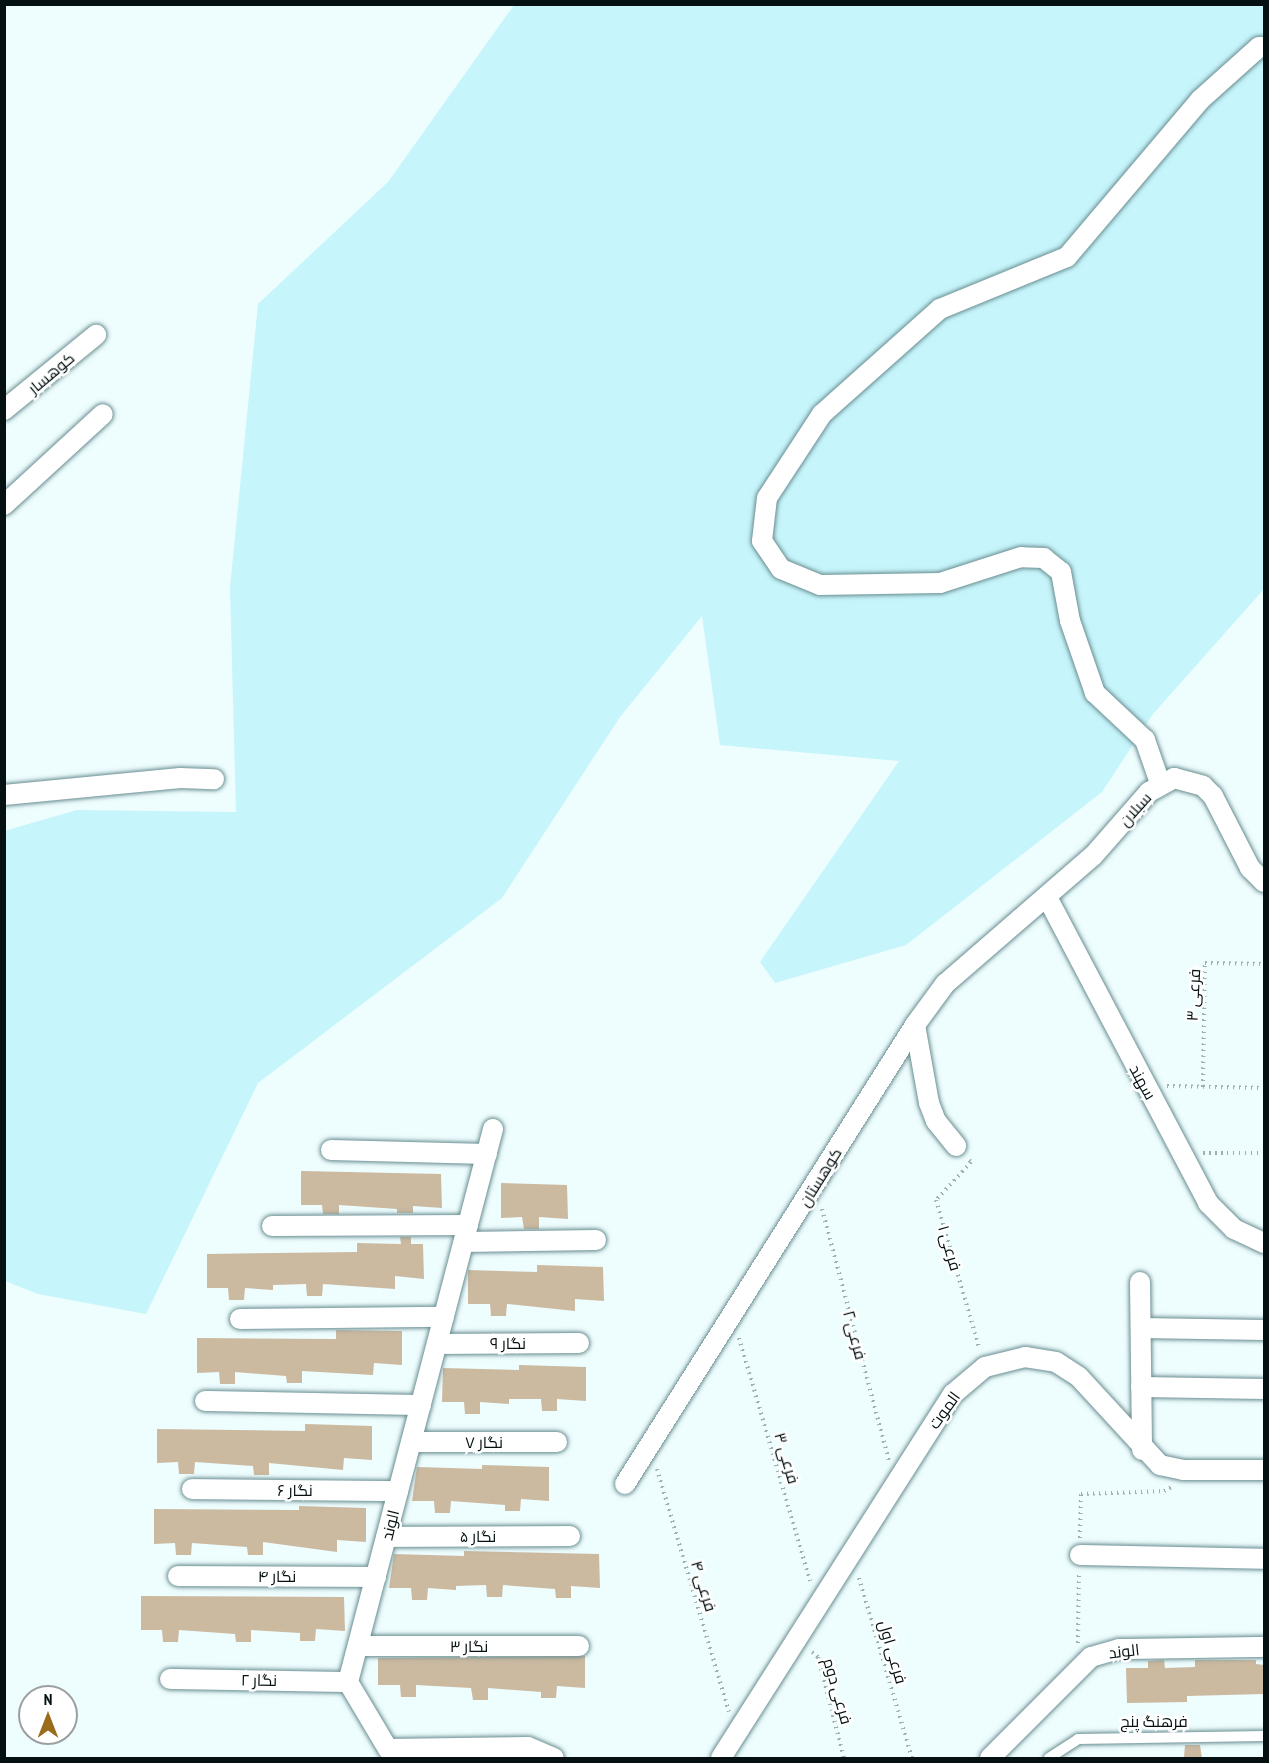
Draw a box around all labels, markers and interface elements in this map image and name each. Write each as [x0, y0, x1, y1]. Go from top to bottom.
street label: کوهسار [24, 348, 78, 398]
street label: سبلان [1115, 788, 1155, 830]
street label: فرعی ۳ [1182, 968, 1204, 1022]
street label: سهند [1126, 1061, 1160, 1103]
street label: کوهستان [794, 1144, 846, 1210]
street label: فرعی ۱ [934, 1223, 966, 1273]
street label: فرعی ۲ [839, 1308, 871, 1362]
street label: نگار ۹ [490, 1333, 526, 1353]
street label: الموت [924, 1388, 964, 1432]
street label: فرعی ۳ [771, 1430, 803, 1486]
street label: نگار ۷ [465, 1432, 503, 1452]
street label: نگار ۶ [277, 1480, 313, 1500]
street label: الوند [377, 1508, 403, 1542]
street label: نگار ۵ [460, 1526, 496, 1546]
street label: فرعی ۴ [687, 1558, 721, 1614]
street label: نگار ۴ [258, 1566, 296, 1586]
street label: فرعی اول [875, 1618, 911, 1686]
street label: نگار ۳ [450, 1636, 488, 1656]
street label: الوند [1108, 1640, 1140, 1662]
street label: فرعی دوم [819, 1656, 857, 1726]
street label: نگار ۲ [241, 1670, 277, 1690]
north arrow [18, 1685, 78, 1745]
text: N [44, 1689, 52, 1709]
street label: فرهنگ پنج [1120, 1711, 1188, 1731]

